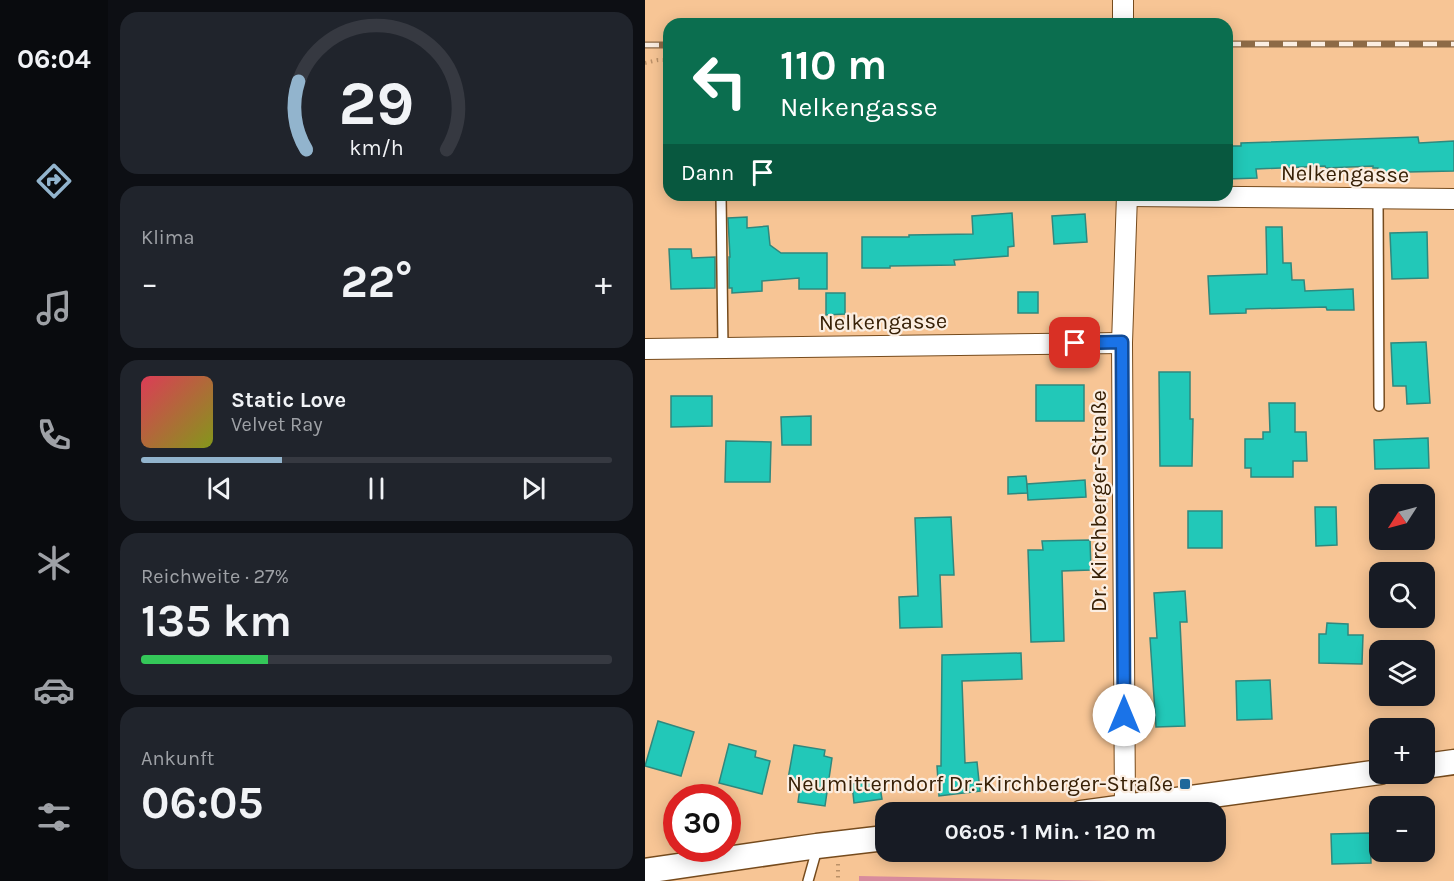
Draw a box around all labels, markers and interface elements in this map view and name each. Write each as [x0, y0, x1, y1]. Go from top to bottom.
text: 110 m [780, 40, 887, 90]
icon: left [681, 42, 759, 120]
text: 06:04 [17, 43, 91, 75]
text: 29 [339, 67, 414, 140]
text: Nelkengasse [780, 91, 938, 123]
text: km/h [349, 135, 404, 160]
icon: arrive [746, 156, 779, 189]
icon: directions [33, 160, 75, 202]
text: Dann [681, 160, 734, 186]
street label: Nelkengasse [1281, 160, 1409, 188]
text: Klima [141, 226, 194, 249]
text: 22° [341, 256, 412, 308]
text: − [141, 264, 158, 302]
text: + [595, 264, 612, 302]
icon: music [33, 287, 75, 329]
street label: Nelkengasse [819, 308, 947, 336]
pin [1049, 317, 1100, 368]
icon: arrive [1058, 326, 1091, 359]
text: Static Love [231, 387, 346, 413]
street label: Dr. Kirchberger-Straße [1086, 390, 1112, 612]
text: Velvet Ray [231, 413, 323, 436]
icon: phone [33, 414, 75, 456]
icon: previous [203, 472, 236, 505]
icon: pause [360, 472, 393, 505]
icon: next [517, 472, 550, 505]
north arrow [1369, 484, 1435, 550]
map controls [1369, 484, 1435, 862]
icon: climate [33, 542, 75, 584]
button: search [1369, 562, 1435, 628]
text: Reichweite · 27% [141, 565, 289, 588]
text: 135 km [141, 595, 292, 647]
button: layers [1369, 640, 1435, 706]
icon: car [33, 669, 75, 711]
position arrow [1092, 683, 1156, 747]
button: + [1369, 718, 1435, 784]
text: Ankunft [141, 747, 214, 770]
place label: Neumitterndorf Dr.-Kirchberger-Straße [787, 771, 1173, 797]
text: 06:05 [141, 777, 264, 829]
marker: Neumitterndorf Dr.-Kirchberger-Straße [1178, 777, 1192, 791]
speed limit sign: 30 [663, 784, 741, 862]
icon: filters [33, 796, 75, 838]
button: − [1369, 796, 1435, 862]
text: 06:05 · 1 Min. · 120 m [945, 819, 1156, 845]

